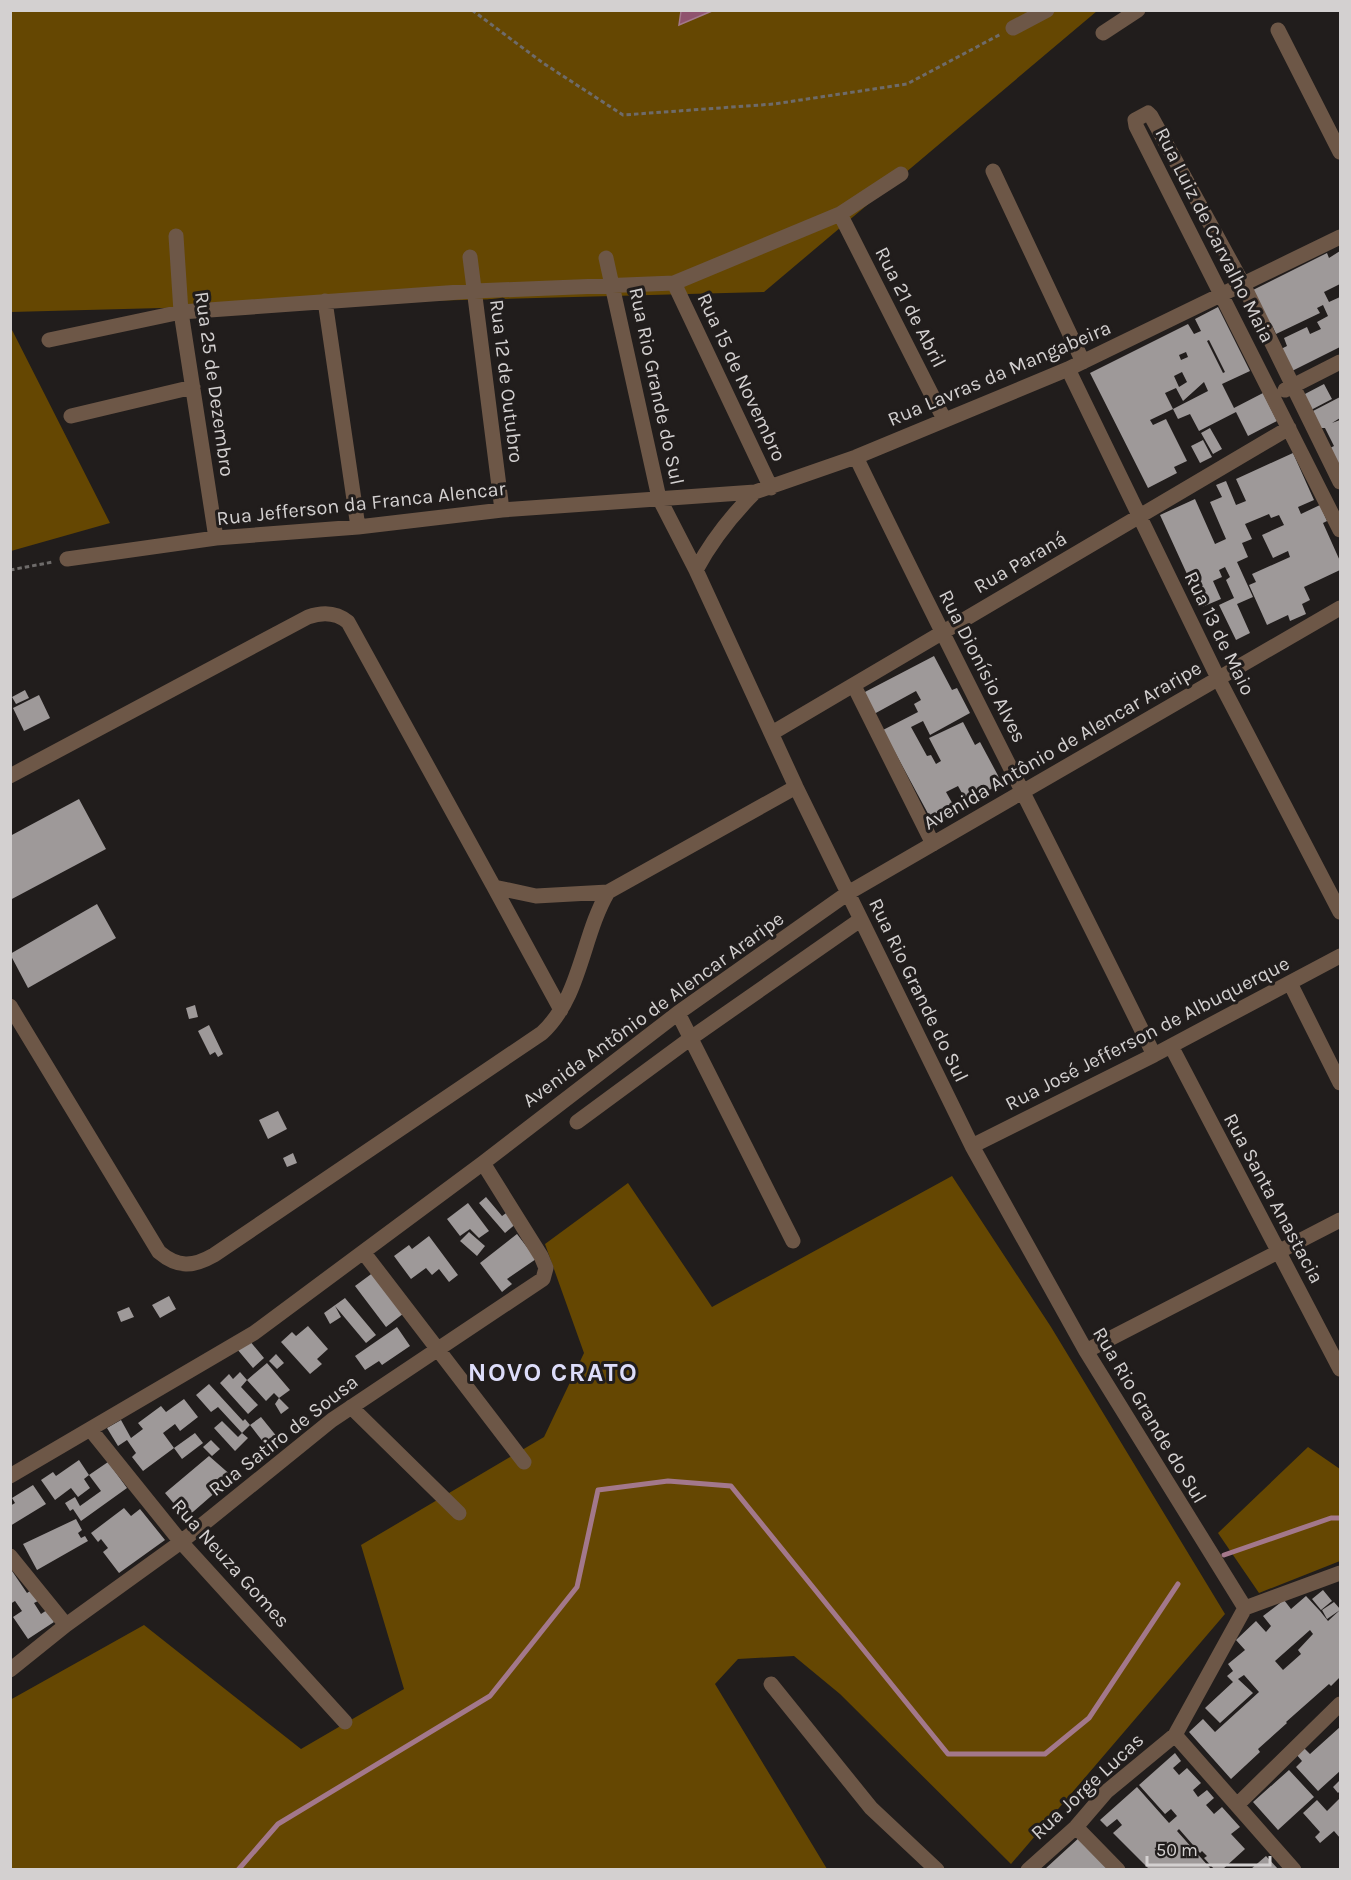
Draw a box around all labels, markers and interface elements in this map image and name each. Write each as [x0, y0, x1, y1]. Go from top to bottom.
street label: Rua Luiz de Carvalho Maia [1150, 124, 1279, 347]
street label: Rua 21 de Abril [870, 243, 951, 371]
street label: Rua Rio Grande do Sul [624, 285, 689, 487]
street label: Rua 15 de Novembro [692, 289, 791, 465]
street label: Rua 25 de Dezembro [190, 290, 239, 478]
street label: Rua 12 de Outubro [485, 298, 528, 464]
street label: Rua Lavras da Mangabeira [884, 316, 1114, 431]
street label: Rua Jefferson da Franca Alencar [215, 477, 507, 530]
street label: Rua Paraná [970, 527, 1071, 598]
street label: Rua 13 de Maio [1180, 568, 1259, 699]
street label: Rua Dionísio Alves [934, 586, 1031, 746]
street label: Avenida Antônio de Alencar Araripe [919, 656, 1205, 835]
street label: Rua Rio Grande do Sul [864, 895, 973, 1086]
street label: Avenida Antônio de Alencar Araripe [518, 907, 788, 1112]
street label: Rua José Jefferson de Albuquerque [1001, 952, 1293, 1115]
street label: Rua Santa Anastacia [1219, 1109, 1328, 1287]
street label: Rua Rio Grande do Sul [1088, 1323, 1211, 1507]
district label: NOVO CRATO [468, 1357, 638, 1388]
street label: Rua Satiro de Sousa [204, 1370, 363, 1501]
street label: Rua Neuza Gomes [167, 1494, 294, 1632]
street label: Rua Jorge Lucas [1026, 1728, 1148, 1844]
scale bar [1147, 1829, 1270, 1867]
text: 50 m [1156, 1839, 1198, 1861]

